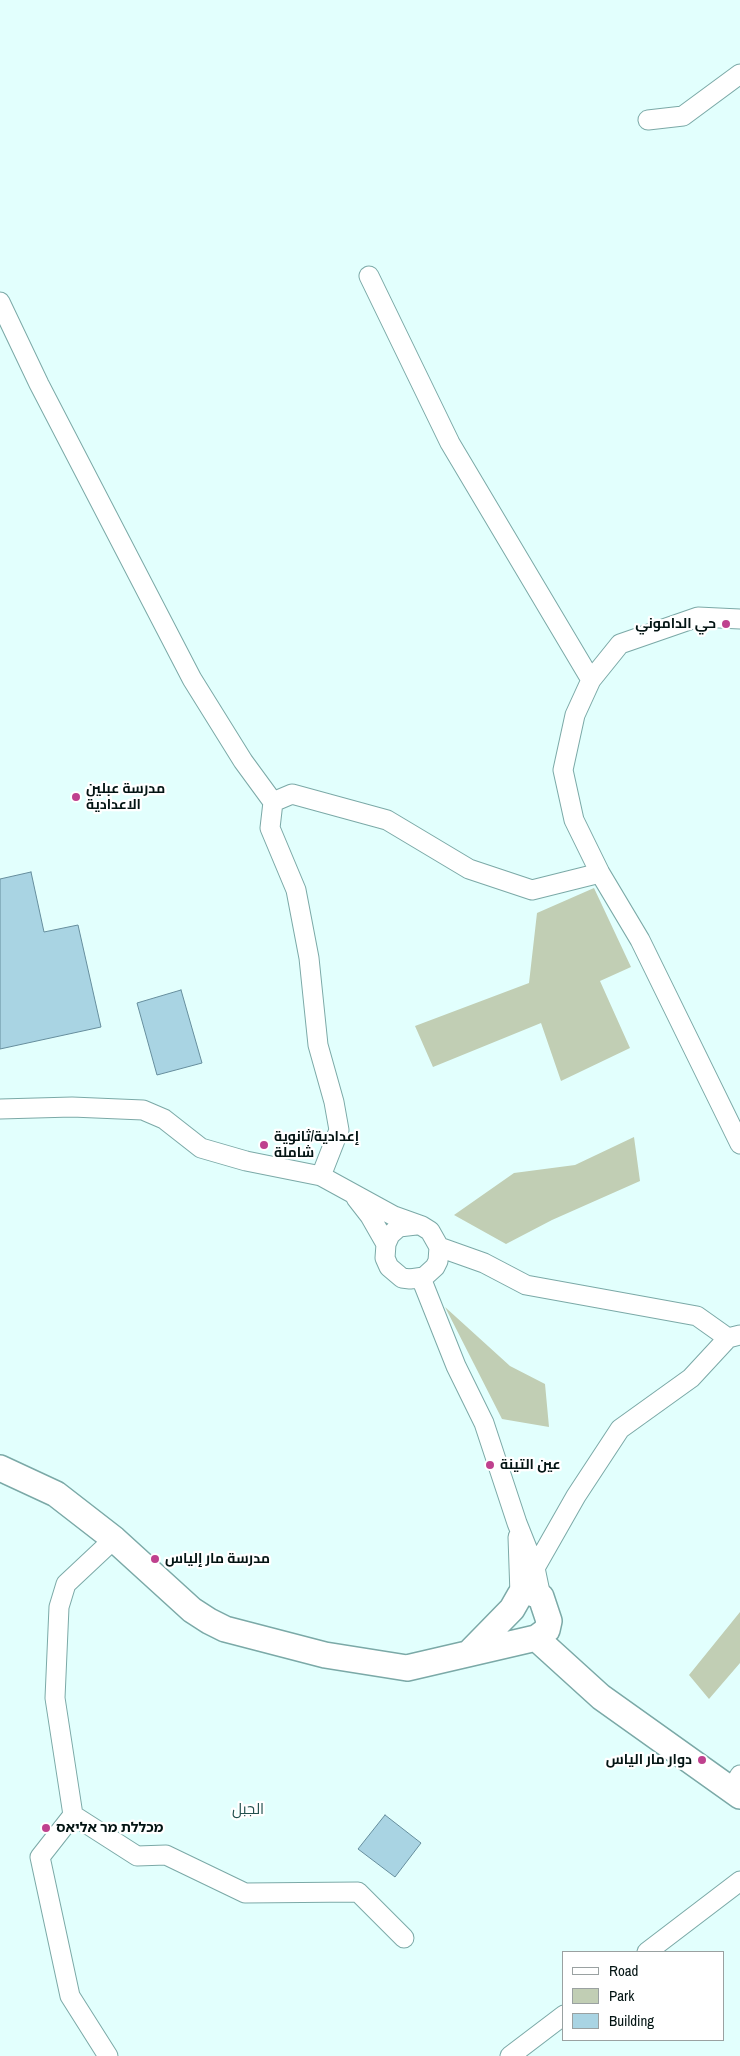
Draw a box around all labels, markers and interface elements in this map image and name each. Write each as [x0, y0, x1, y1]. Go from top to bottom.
place label: حي الداموني [635, 616, 716, 632]
marker: حي الداموني [720, 618, 732, 630]
place label: مدرسة عبلين الاعدادية [86, 781, 165, 814]
marker: مدرسة عبلين الاعدادية [70, 791, 82, 803]
place label: إعدادية/ثانوية شاملة [274, 1129, 359, 1162]
marker: إعدادية/ثانوية شاملة [258, 1139, 270, 1151]
place label: عين التينة [500, 1457, 561, 1473]
marker: عين التينة [484, 1459, 496, 1471]
place label: مدرسة مار إلياس [165, 1551, 270, 1567]
marker: مدرسة مار إلياس [149, 1553, 161, 1565]
place label: دوار مار الياس [606, 1752, 692, 1768]
marker: دوار مار الياس [696, 1754, 708, 1766]
district label: الجبل [232, 1801, 264, 1819]
place label: מכללת מר אליאס [56, 1820, 163, 1836]
marker: מכללת מר אליאס [40, 1822, 52, 1834]
legend [562, 1951, 725, 2041]
text: Road [609, 1960, 638, 1981]
text: Park [609, 1985, 634, 2006]
text: Building [609, 2010, 654, 2031]

